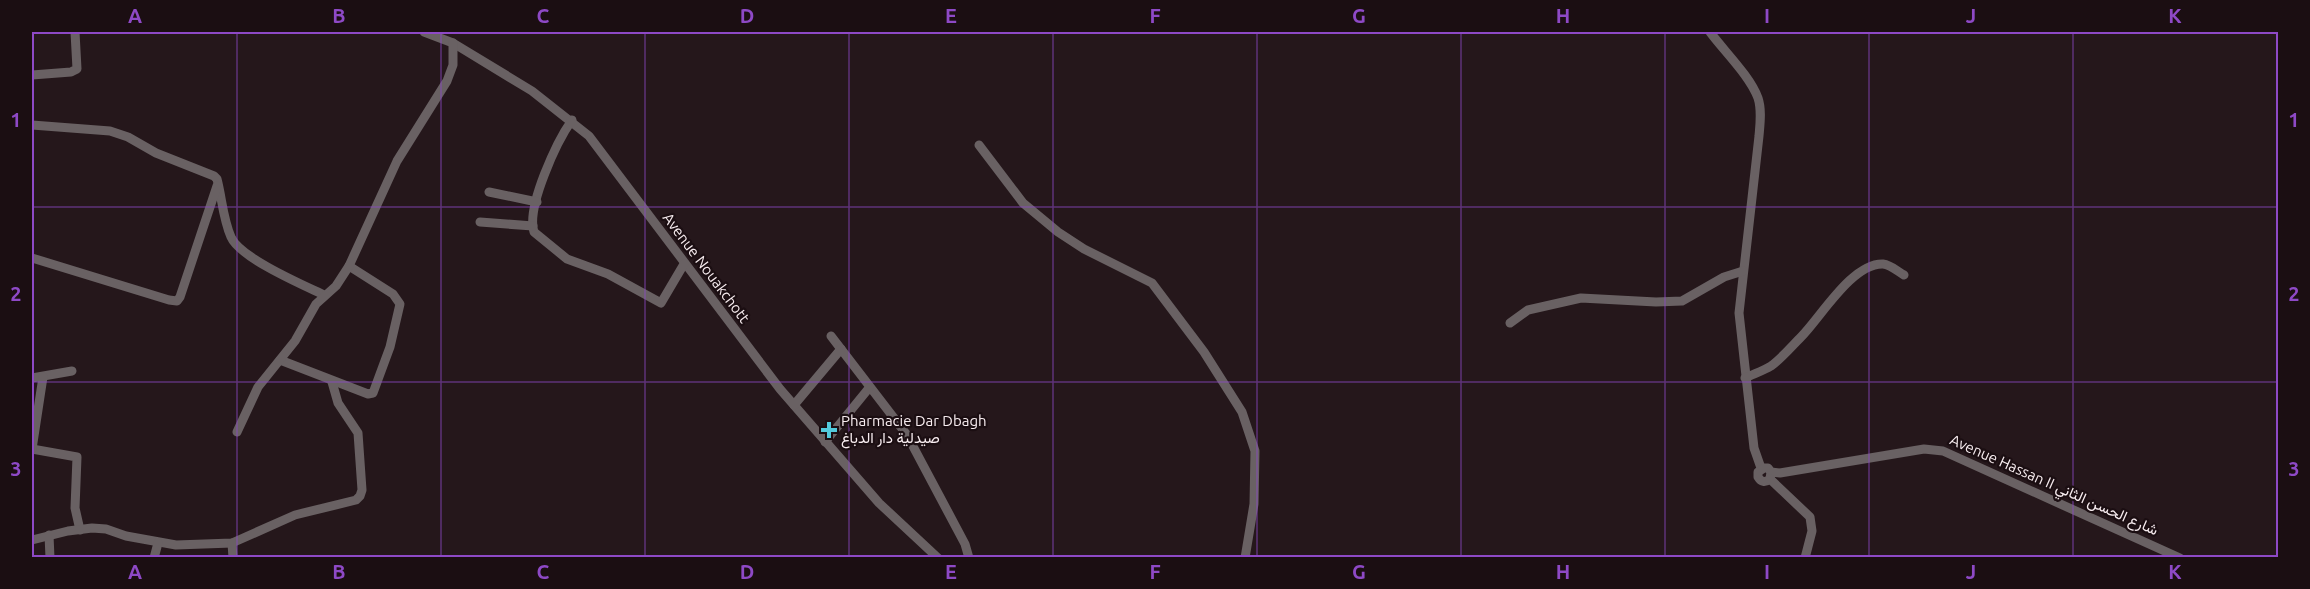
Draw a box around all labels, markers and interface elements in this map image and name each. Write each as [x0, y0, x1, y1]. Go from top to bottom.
text: A [128, 4, 142, 27]
text: B [332, 4, 346, 27]
text: C [537, 4, 550, 27]
text: D [740, 4, 754, 27]
text: E [945, 4, 957, 27]
text: F [1149, 4, 1161, 27]
text: G [1352, 4, 1366, 27]
text: H [1556, 4, 1570, 27]
text: I [1764, 4, 1770, 27]
text: J [1966, 4, 1976, 27]
text: K [2168, 4, 2182, 27]
text: 1 [10, 108, 22, 131]
text: 1 [2288, 108, 2300, 131]
street label: Avenue Nouakchott [660, 209, 753, 326]
text: 2 [10, 282, 22, 305]
text: 2 [2288, 282, 2300, 305]
place label: Pharmacie Dar Dbagh صيدلية دار الدباغ [841, 412, 987, 449]
marker: Pharmacie Dar Dbagh صيدلية دار الدباغ [822, 423, 836, 437]
street label: Avenue Hassan II شارع الحسن الثاني [1945, 431, 2161, 543]
text: 3 [10, 457, 22, 480]
text: 3 [2288, 457, 2300, 480]
text: A [128, 560, 142, 583]
text: B [332, 560, 346, 583]
text: C [537, 560, 550, 583]
text: D [740, 560, 754, 583]
text: E [945, 560, 957, 583]
text: F [1149, 560, 1161, 583]
text: G [1352, 560, 1366, 583]
text: H [1556, 560, 1570, 583]
text: I [1764, 560, 1770, 583]
text: J [1966, 560, 1976, 583]
text: K [2168, 560, 2182, 583]

